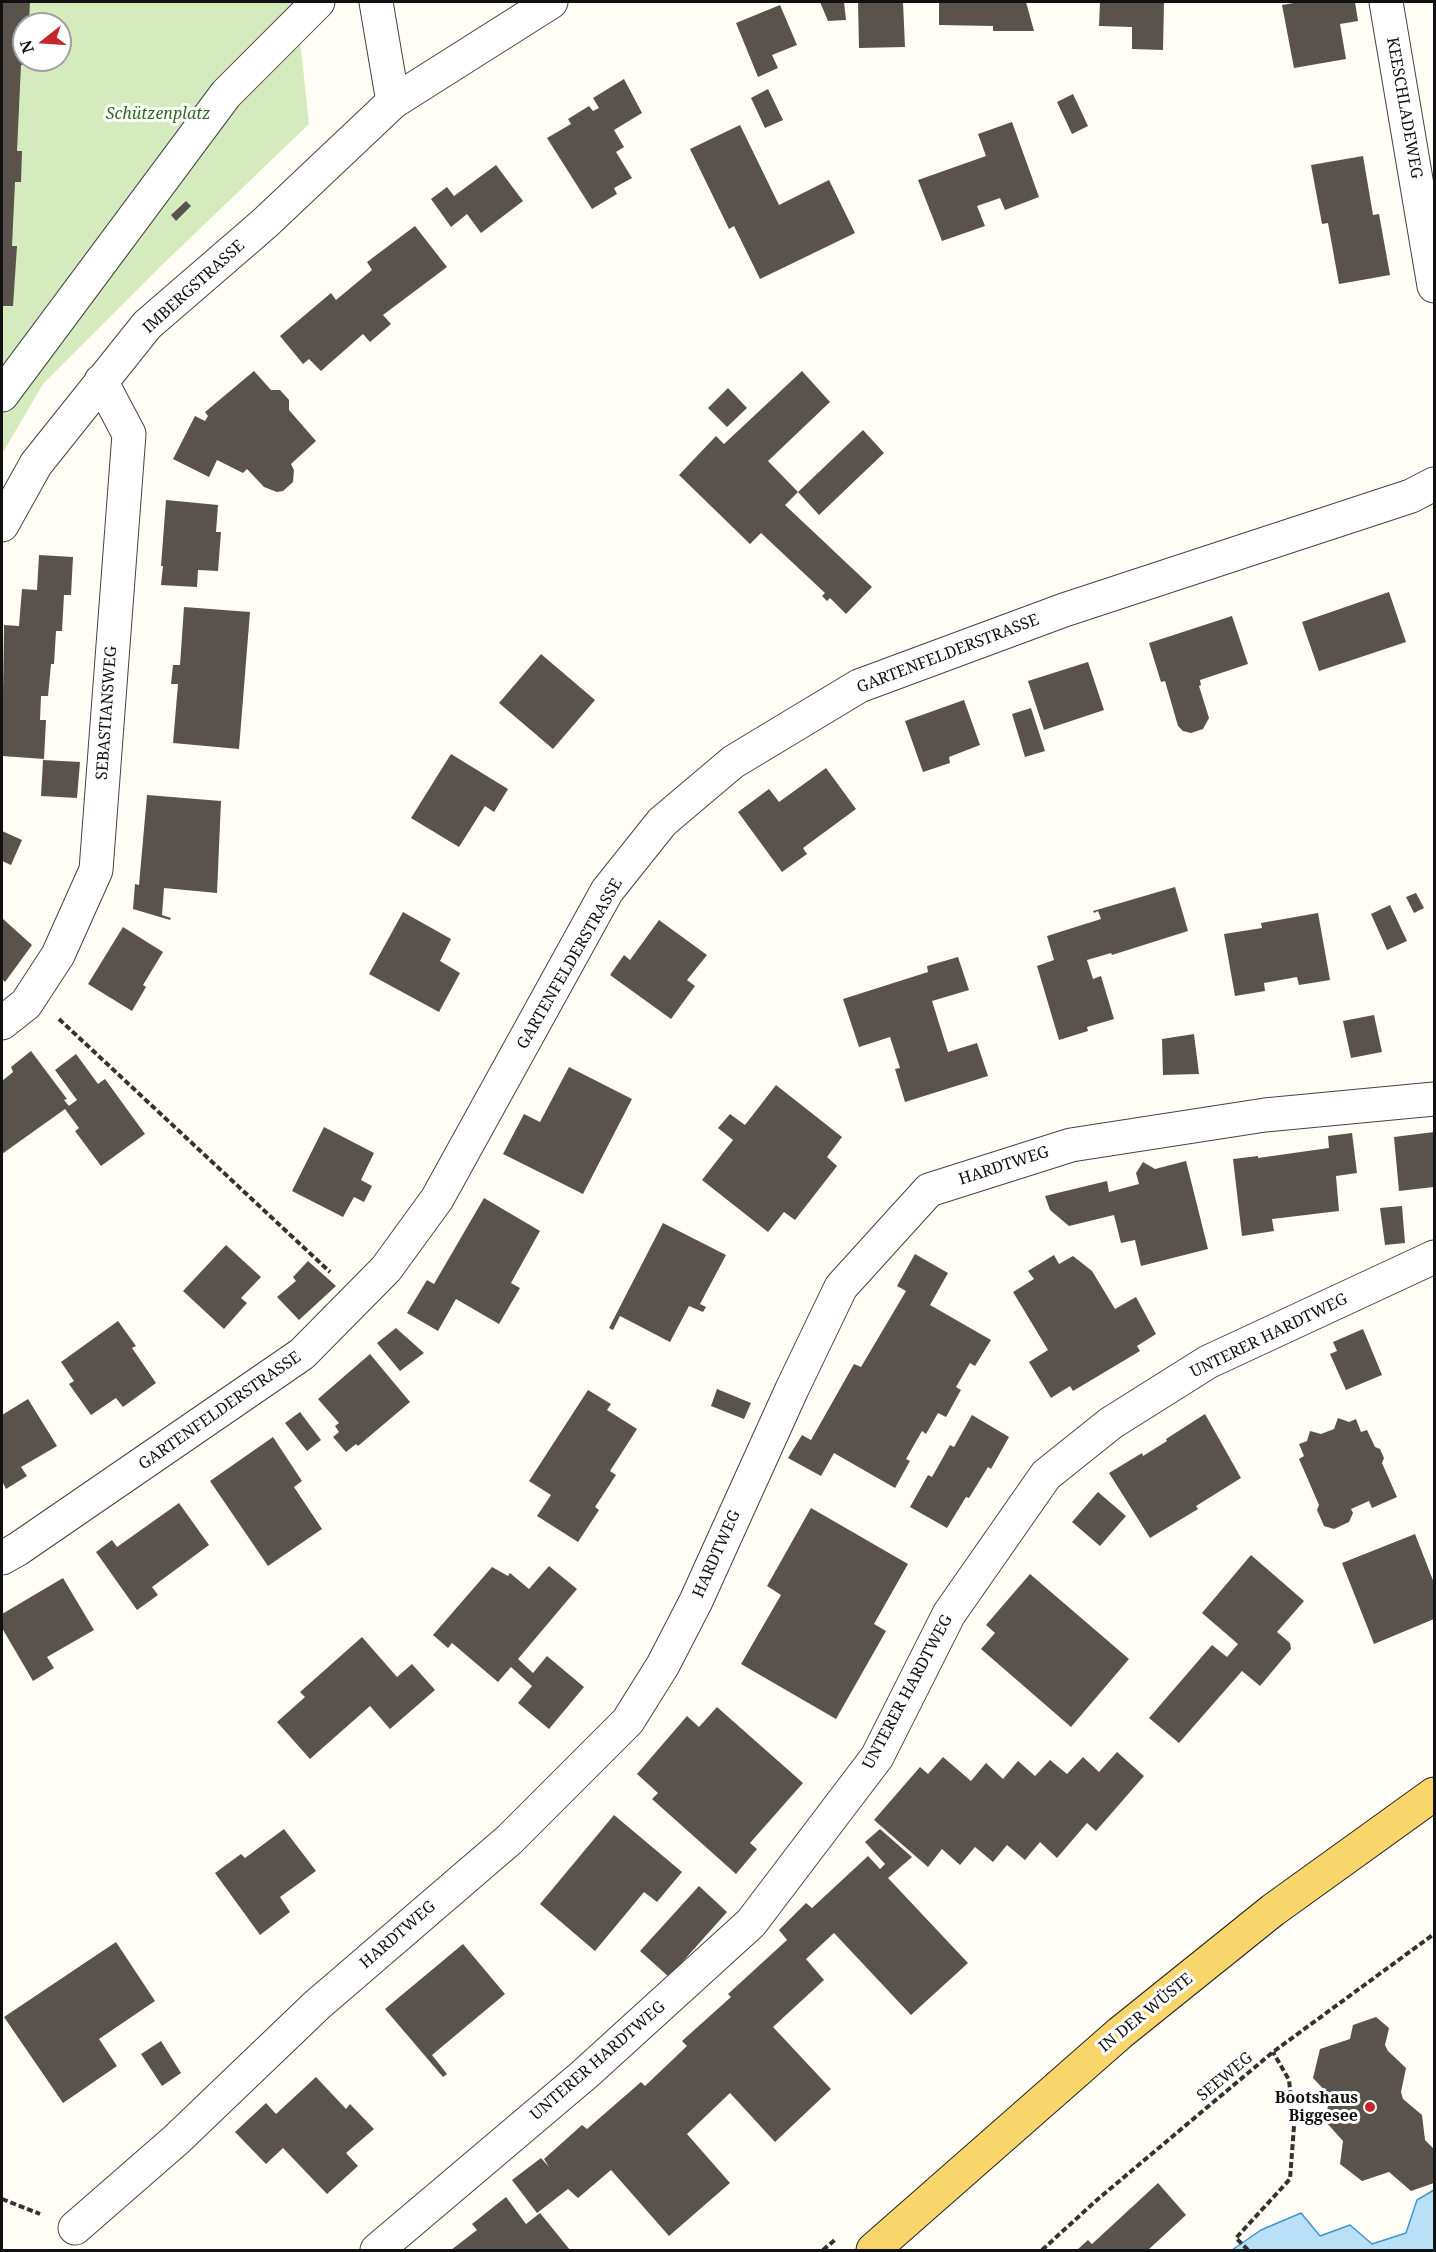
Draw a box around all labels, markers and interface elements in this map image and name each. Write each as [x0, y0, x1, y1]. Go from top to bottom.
north arrow [12, 12, 72, 72]
street label: KEESCHLADEWEG [1382, 36, 1426, 180]
text: N [14, 37, 39, 56]
park label: Schützenplatz [106, 104, 210, 124]
street label: IMBERGSTRASSE [139, 236, 249, 338]
street label: GARTENFELDERSTRASSE [854, 610, 1042, 698]
street label: SEBASTIANSWEG [93, 645, 121, 781]
street label: GARTENFELDERSTRASSE [513, 875, 627, 1053]
street label: HARDTWEG [956, 1142, 1052, 1190]
street label: UNTERER HARDTWEG [1187, 1290, 1351, 1382]
street label: GARTENFELDERSTRASSE [135, 1348, 305, 1474]
street label: HARDTWEG [689, 1507, 745, 1601]
street label: UNTERER HARDTWEG [859, 1611, 957, 1773]
street label: HARDTWEG [356, 1897, 440, 1973]
street label: IN DER WÜSTE [1095, 1969, 1197, 2057]
street label: UNTERER HARDTWEG [527, 1997, 669, 2125]
street label: SEEWEG [1193, 2048, 1257, 2106]
place label: Bootshaus Biggesee [1275, 2088, 1358, 2126]
marker: Bootshaus Biggesee [1363, 2100, 1377, 2114]

